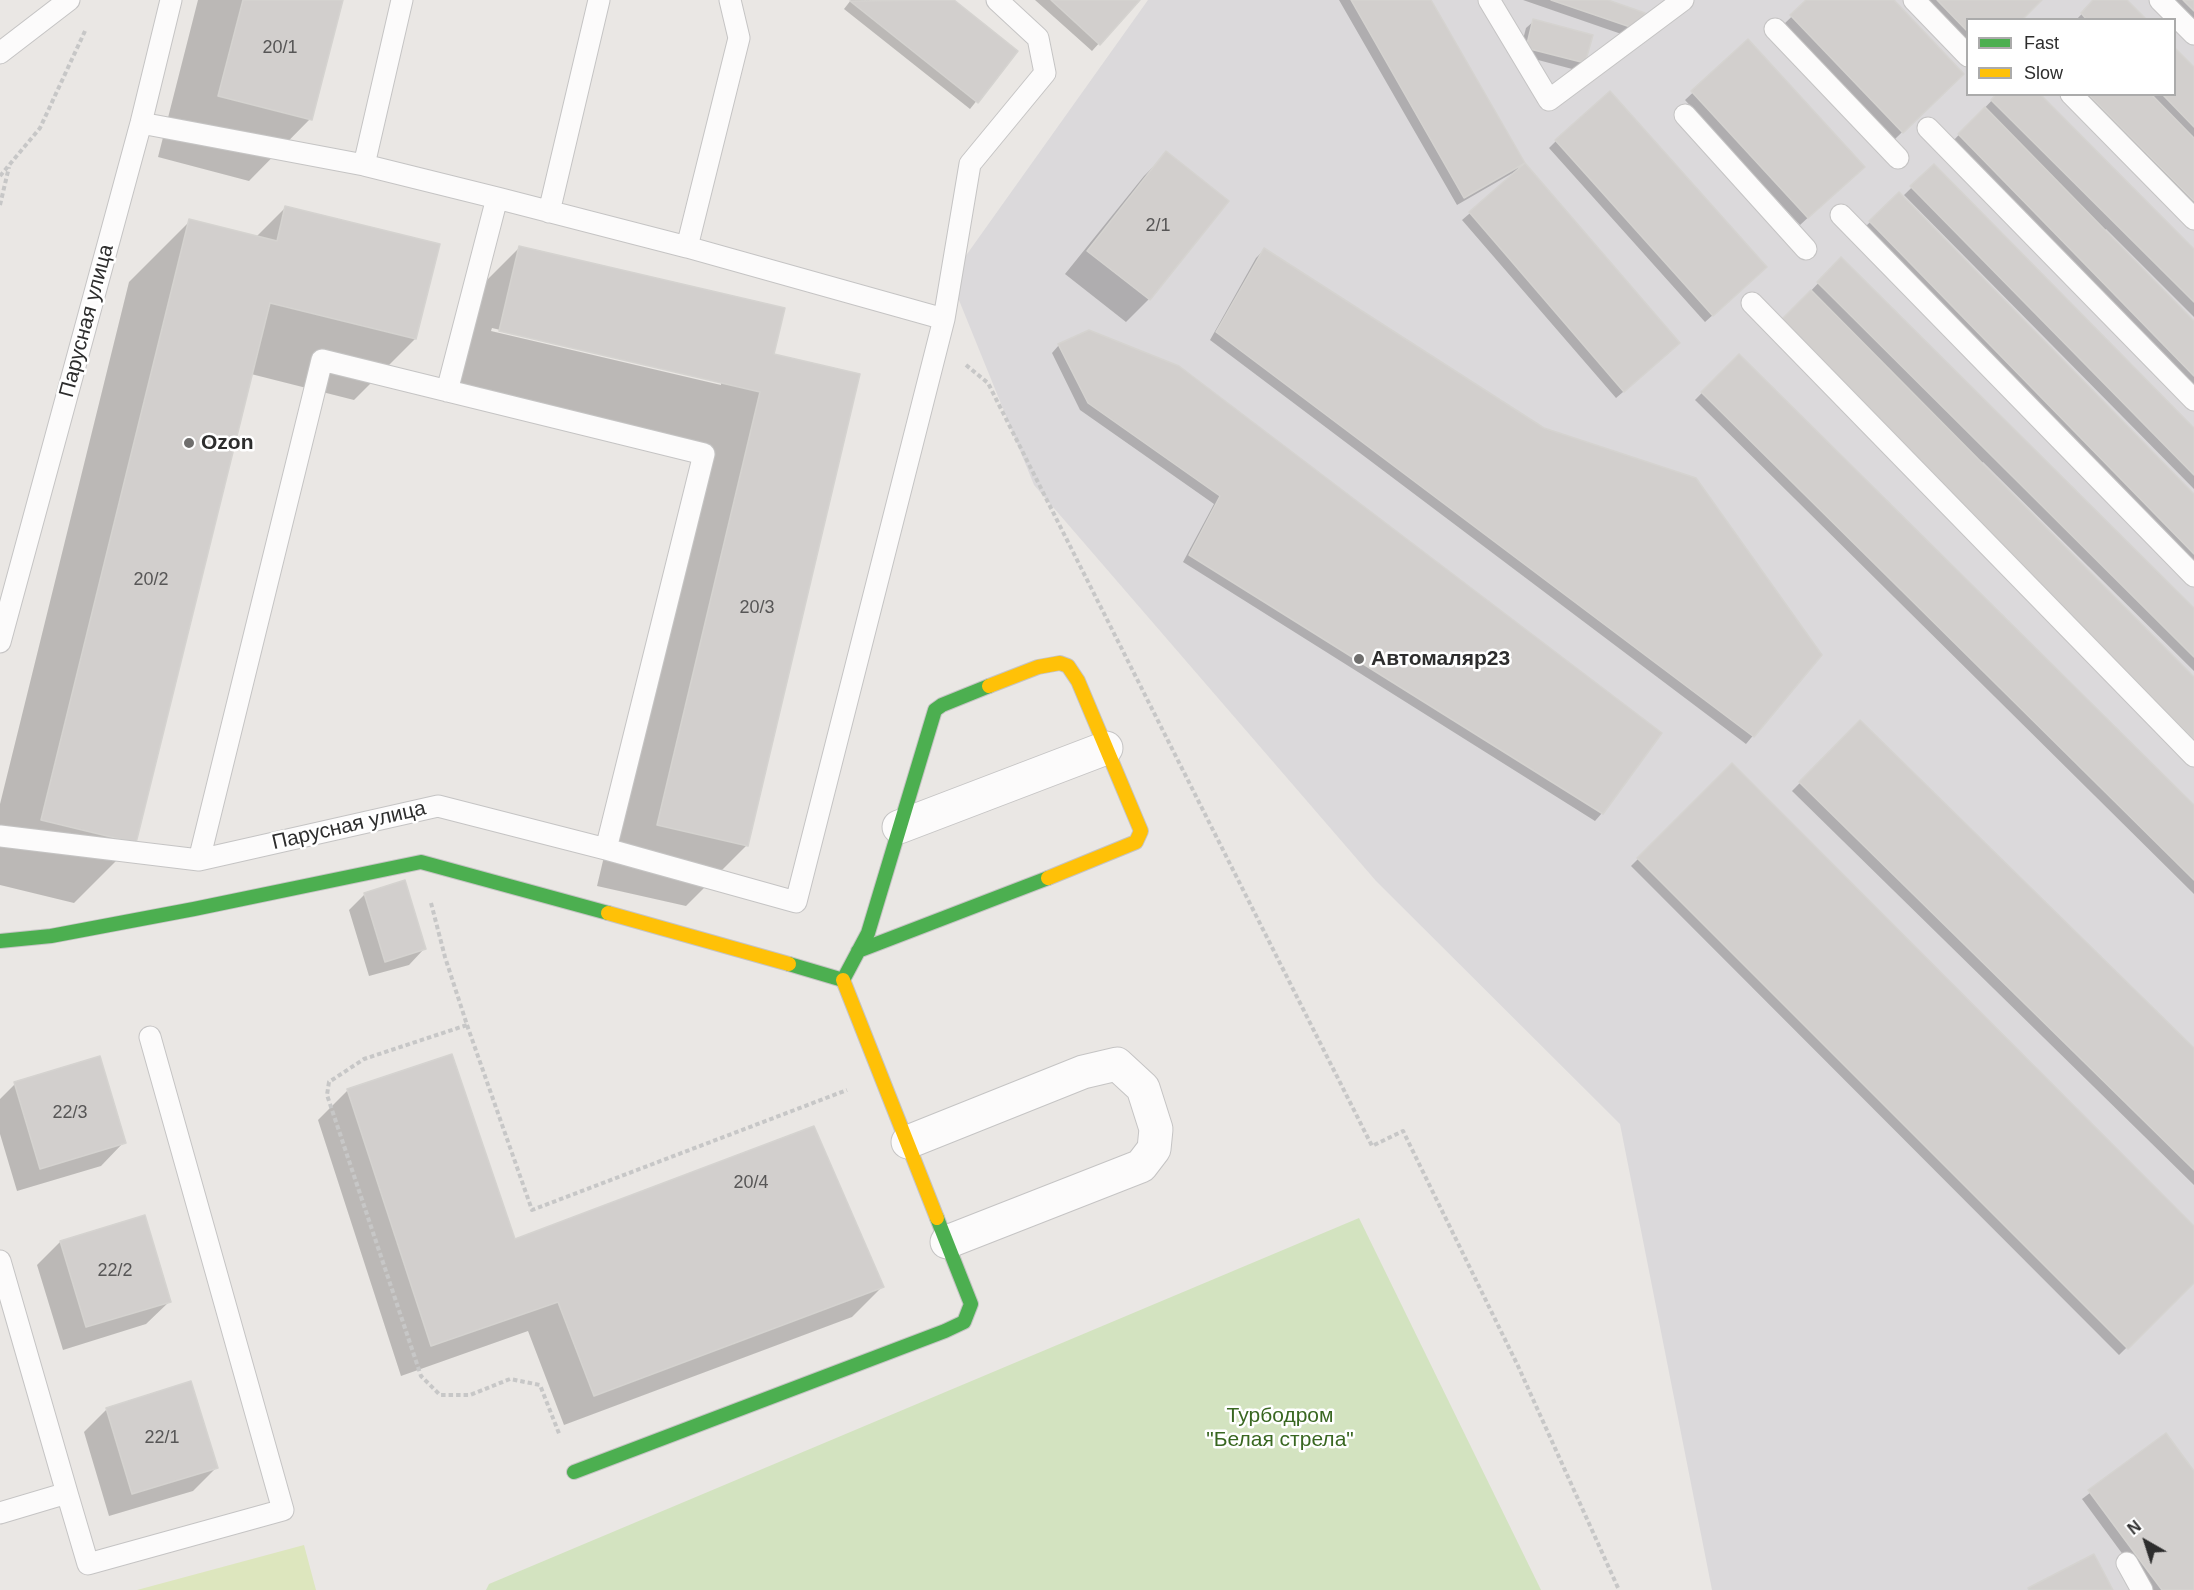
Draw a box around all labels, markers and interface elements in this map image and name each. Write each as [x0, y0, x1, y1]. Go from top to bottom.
legend [1966, 18, 2176, 96]
text: Fast [2024, 33, 2059, 53]
house number: 20/1 [262, 37, 298, 59]
text: Slow [2024, 63, 2063, 83]
house number: 2/1 [1145, 215, 1171, 237]
street label: Парусная улица [54, 242, 120, 400]
place label: Ozon [201, 430, 253, 456]
marker: Ozon [182, 436, 196, 450]
house number: 20/2 [133, 569, 169, 591]
house number: 20/3 [739, 597, 775, 619]
place label: Автомаляр23 [1371, 646, 1510, 672]
marker: Автомаляр23 [1352, 652, 1366, 666]
street label: Парусная улица [270, 796, 428, 856]
house number: 22/3 [52, 1102, 88, 1124]
house number: 20/4 [733, 1172, 769, 1194]
house number: 22/2 [97, 1260, 133, 1282]
park label: Турбодром "Белая стрела" [1206, 1403, 1354, 1453]
house number: 22/1 [144, 1427, 180, 1449]
north arrow [2116, 1512, 2176, 1572]
text: N [2125, 1517, 2144, 1538]

